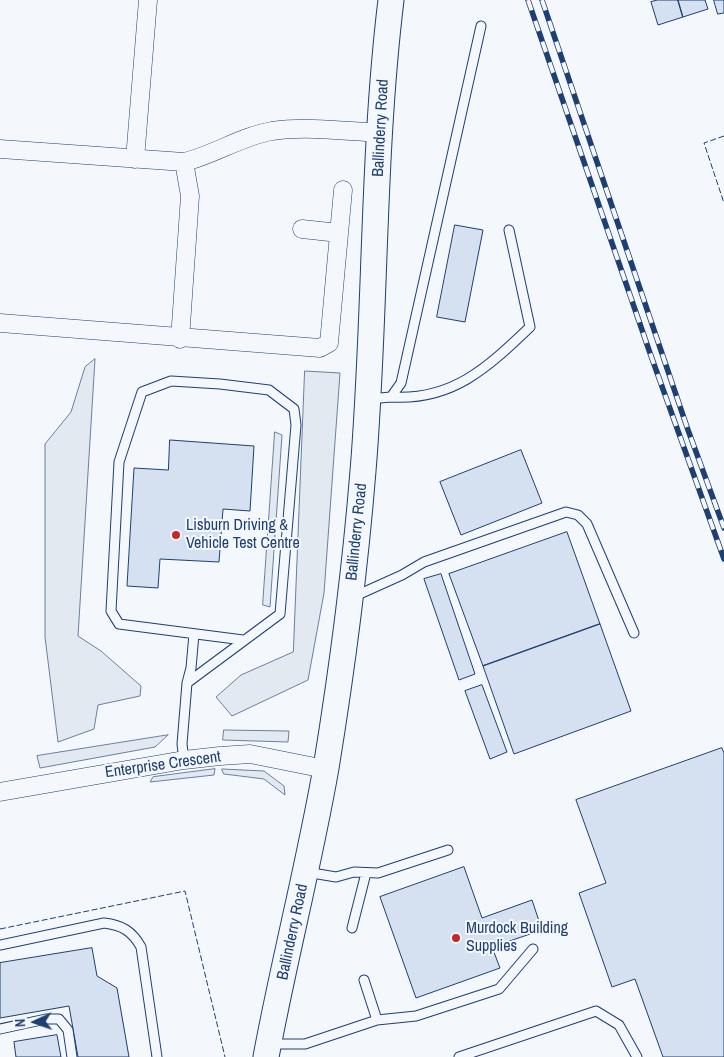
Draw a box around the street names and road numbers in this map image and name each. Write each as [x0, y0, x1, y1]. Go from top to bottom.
street label: Ballinderry Road [369, 79, 393, 177]
street label: Ballinderry Road [342, 482, 372, 582]
street label: Enterprise Crescent [104, 747, 222, 783]
street label: Ballinderry Road [273, 882, 313, 982]

